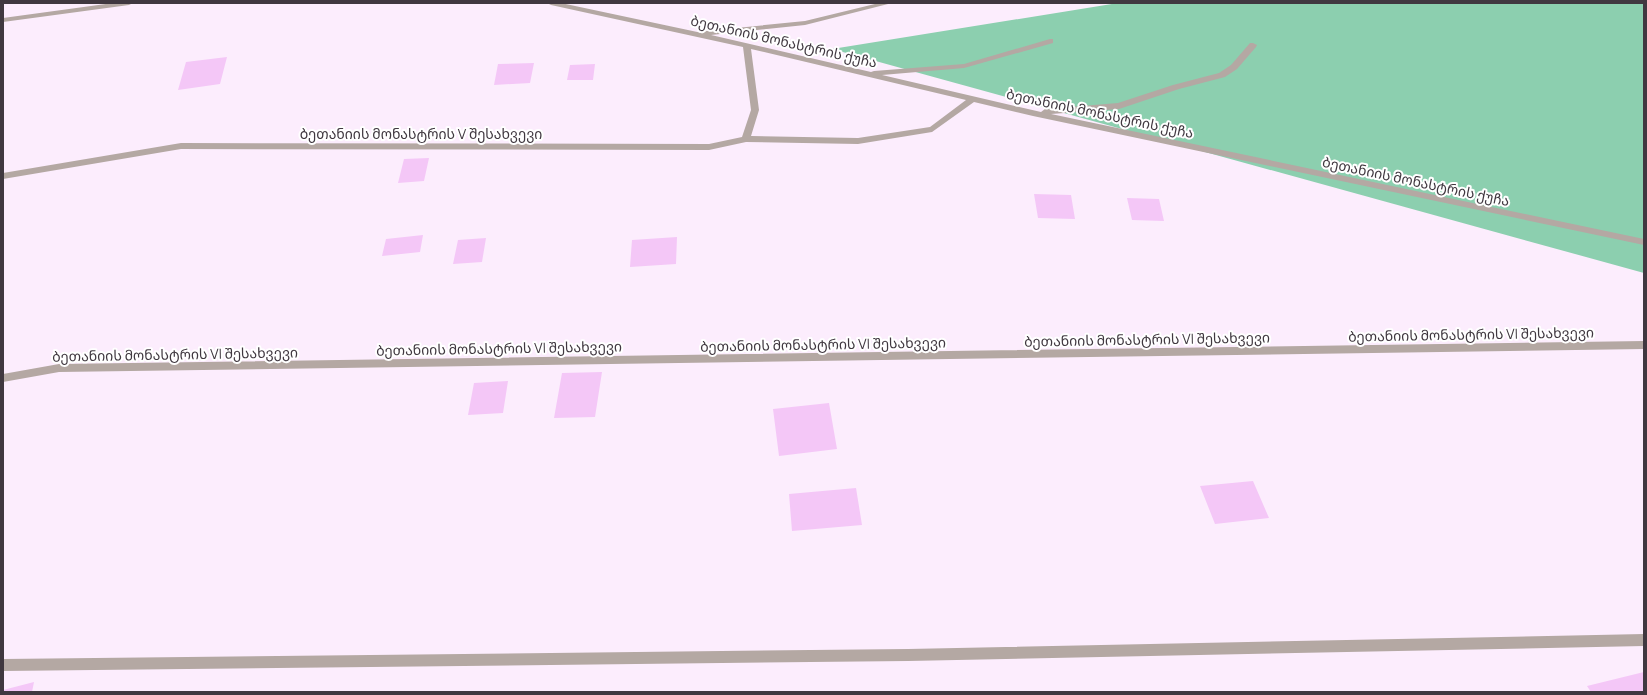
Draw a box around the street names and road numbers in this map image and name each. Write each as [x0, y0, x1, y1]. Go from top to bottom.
street label: ბეთანიის მონასტრის ქუჩა [689, 10, 879, 72]
street label: ბეთანიის მონასტრის ქუჩა [1005, 84, 1195, 142]
street label: ბეთანიის მონასტრის V შესახვევი [300, 124, 542, 143]
street label: ბეთანიის მონასტრის ქუჩა [1321, 152, 1511, 210]
street label: ბეთანიის მონასტრის VI შესახვევი [1348, 322, 1594, 346]
street label: ბეთანიის მონასტრის VI შესახვევი [1024, 327, 1270, 351]
street label: ბეთანიის მონასტრის VI შესახვევი [700, 332, 946, 356]
street label: ბეთანიის მონასტრის VI შესახვევი [376, 336, 622, 360]
street label: ბეთანიის მონასტრის VI შესახვევი [52, 342, 298, 366]

